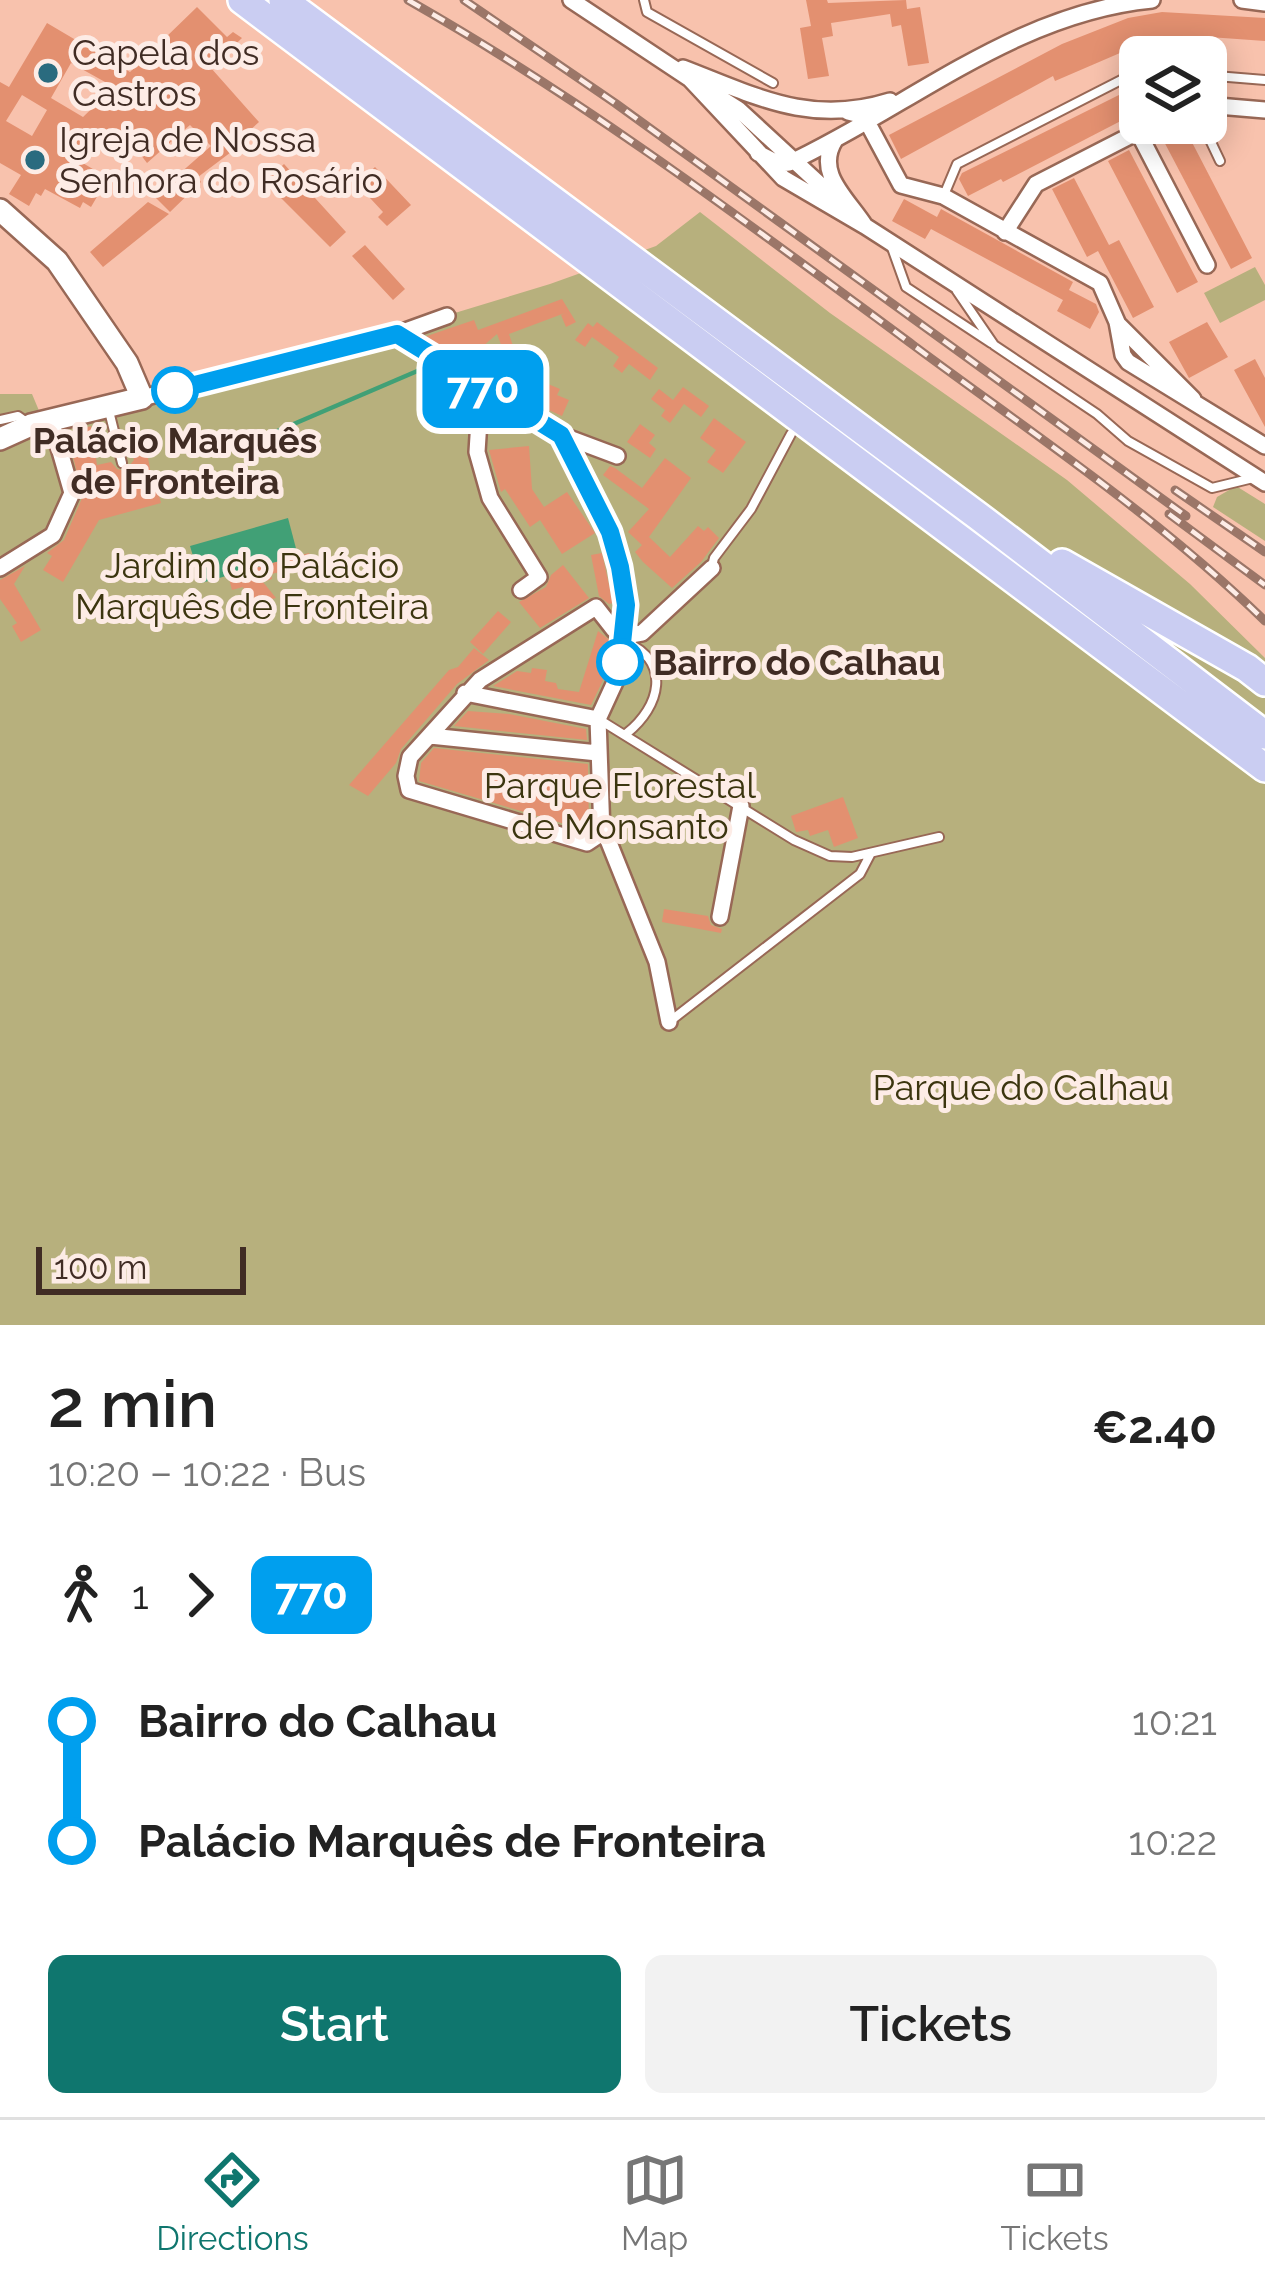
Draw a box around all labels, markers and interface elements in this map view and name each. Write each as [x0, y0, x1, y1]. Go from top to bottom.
place label: Capela dos Castros [72, 31, 259, 114]
map controls [1119, 36, 1227, 144]
button: layers [1119, 36, 1227, 144]
marker: Capela dos Castros [35, 60, 61, 86]
place label: Igreja de Nossa Senhora do Rosário [59, 118, 383, 201]
marker: Igreja de Nossa Senhora do Rosário [22, 147, 48, 173]
line badge: 770 [414, 350, 552, 428]
text: 770 [446, 364, 520, 413]
marker: Palácio Marquês de Fronteira [153, 368, 197, 412]
place label: Palácio Marquês de Fronteira [33, 419, 317, 502]
park label: Jardim do Palácio Marquês de Fronteira [75, 544, 429, 627]
marker: Bairro do Calhau [598, 640, 642, 684]
place label: Bairro do Calhau [653, 641, 941, 683]
park label: Parque Florestal de Monsanto [484, 764, 756, 847]
park label: Parque do Calhau [873, 1066, 1169, 1108]
scale bar [36, 1241, 246, 1294]
text: 100 m [54, 1248, 147, 1287]
text: 2 min [48, 1365, 217, 1442]
text: €2.40 [1092, 1401, 1217, 1454]
text: 10:20 – 10:22 · Bus [48, 1449, 366, 1495]
icon: walk [48, 1562, 114, 1628]
icon: forward [167, 1562, 233, 1628]
text: 770 [275, 1570, 348, 1619]
text: 1 [132, 1572, 149, 1618]
text: Bairro do Calhau [138, 1695, 497, 1748]
text: 10:21 [1132, 1698, 1217, 1744]
text: Palácio Marquês de Fronteira [138, 1815, 766, 1868]
text: 10:22 [1128, 1818, 1217, 1864]
button: Start [48, 1955, 621, 2093]
button: Tickets [645, 1955, 1217, 2093]
tab: Directions [156, 2147, 309, 2258]
tab: Map [621, 2147, 688, 2258]
tab: Tickets [1001, 2147, 1109, 2258]

